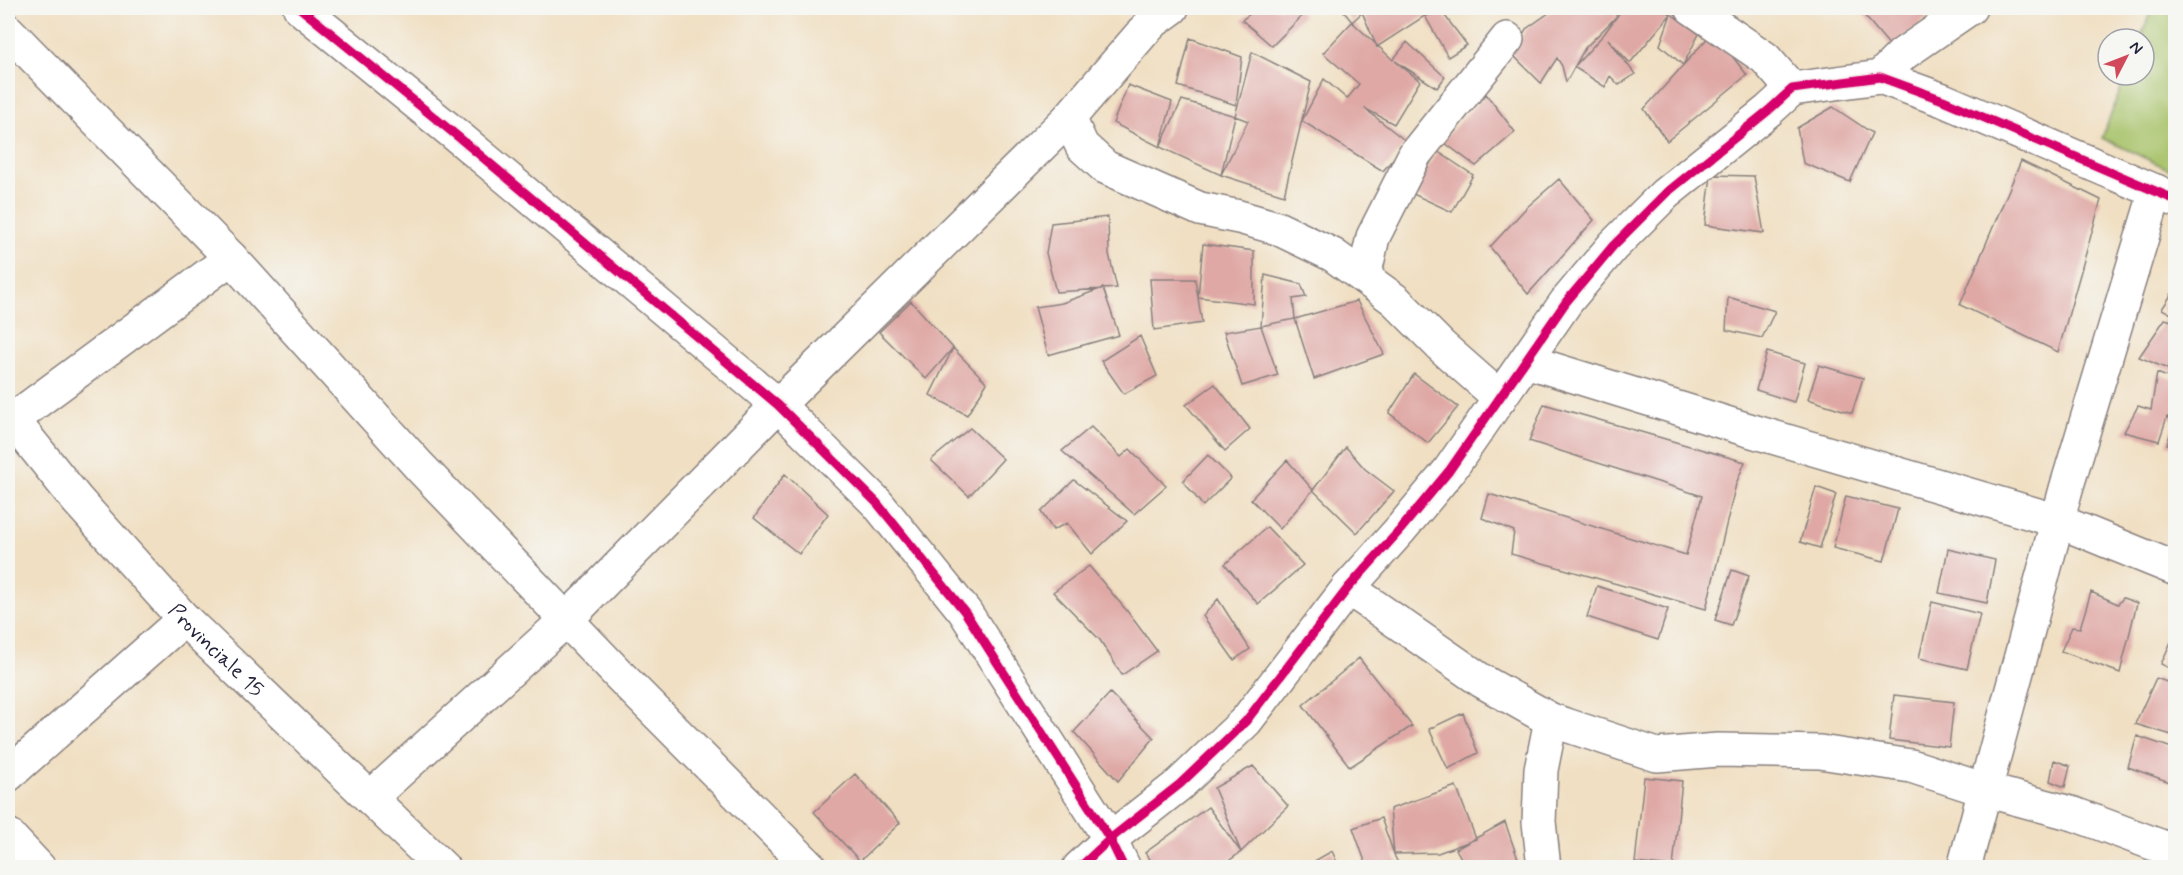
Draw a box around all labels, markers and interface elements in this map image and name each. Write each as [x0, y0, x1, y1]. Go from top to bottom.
north arrow [2096, 27, 2156, 87]
text: N [2125, 37, 2147, 59]
street label: Provinciale 15 [162, 598, 270, 704]

